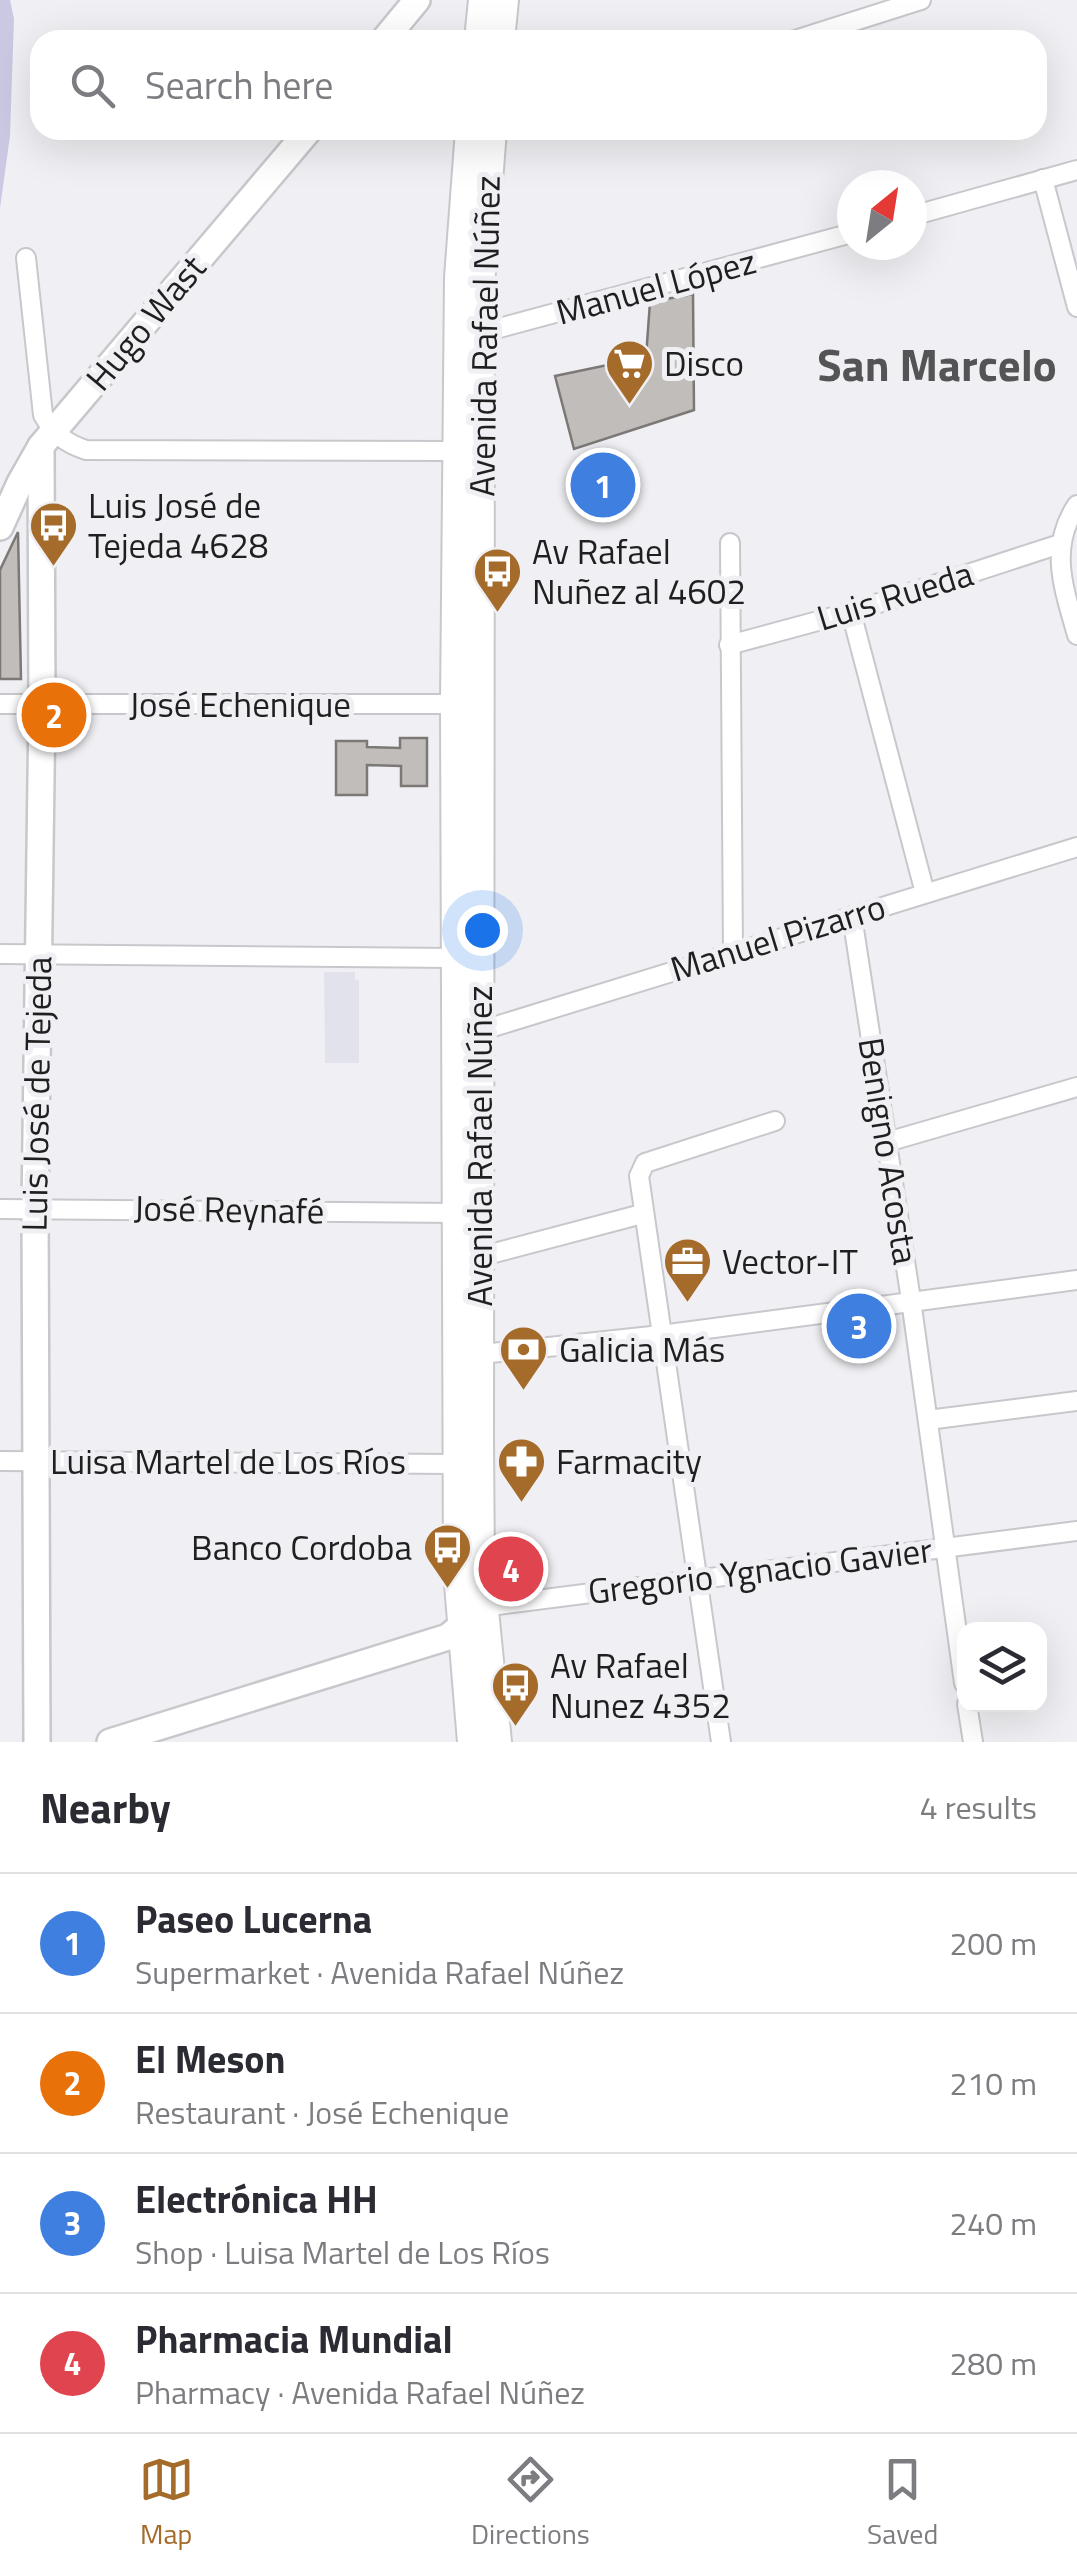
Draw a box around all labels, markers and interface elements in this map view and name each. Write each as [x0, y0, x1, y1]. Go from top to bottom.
search box [30, 30, 1047, 140]
text: Search here [145, 56, 333, 114]
icon: search [65, 58, 120, 113]
north arrow [837, 170, 927, 260]
street label: Avenida Rafael Núñez [454, 175, 514, 497]
street label: Manuel López [550, 233, 762, 339]
street label: Hugo Wast [72, 243, 218, 402]
district label: San Marcelo [817, 330, 1057, 398]
place label: Disco [664, 336, 744, 390]
supermarket icon: Disco [603, 338, 655, 406]
pin: 1 [570, 448, 636, 522]
place label: Luis José de Tejeda 4628 [88, 478, 268, 572]
bus stop icon: Luis José de Tejeda 4628 [27, 500, 79, 568]
place label: Av Rafael Nuñez al 4602 [532, 524, 746, 618]
bus stop icon: Av Rafael Nuñez al 4602 [471, 546, 523, 614]
street label: Luis Rueda [810, 546, 979, 644]
street label: José Echenique [129, 677, 351, 731]
pin: 2 [22, 678, 86, 752]
street label: Manuel Pizarro [664, 879, 892, 995]
your location [457, 905, 508, 956]
street label: Luis José de Tejeda [7, 956, 65, 1232]
street label: Avenida Rafael Núñez [452, 986, 506, 1306]
street label: Benigno Acosta [844, 1034, 934, 1268]
street label: José Reynafé [133, 1180, 325, 1238]
place label: Vector-IT [722, 1234, 858, 1288]
office icon: Vector-IT [661, 1236, 713, 1304]
pin: 3 [826, 1288, 892, 1364]
place label: Galicia Más [559, 1322, 725, 1376]
bank icon: Galicia Más [498, 1324, 550, 1392]
street label: Luisa Martel de Los Ríos [50, 1434, 406, 1488]
place label: Farmacity [556, 1434, 702, 1488]
pharmacy icon: Farmacity [495, 1436, 547, 1504]
place label: Banco Cordoba [191, 1520, 412, 1574]
bus stop icon: Banco Cordoba [421, 1522, 473, 1590]
street label: Gregorio Ygnacio Gavier [585, 1522, 935, 1618]
pin: 4 [478, 1532, 544, 1606]
map controls [957, 1622, 1047, 1712]
button: layers [957, 1622, 1047, 1712]
place label: Av Rafael Nunez 4352 [550, 1638, 731, 1732]
bus stop icon: Av Rafael Nunez 4352 [489, 1660, 541, 1728]
text: Nearby [40, 1775, 171, 1839]
text: 4 results [920, 1783, 1037, 1831]
text: Paseo Lucerna [135, 1890, 372, 1948]
text: 1 [64, 1919, 81, 1967]
text: 200 m [949, 1919, 1037, 1967]
text: Supermarket · Avenida Rafael Núñez [135, 1948, 624, 1996]
text: El Meson [135, 2030, 286, 2088]
text: 2 [64, 2059, 81, 2107]
text: 210 m [949, 2059, 1037, 2107]
text: Restaurant · José Echenique [135, 2088, 509, 2136]
text: Electrónica HH [135, 2170, 378, 2228]
text: 3 [64, 2199, 81, 2247]
text: 240 m [949, 2199, 1037, 2247]
text: Shop · Luisa Martel de Los Ríos [135, 2228, 550, 2276]
text: Pharmacia Mundial [135, 2310, 453, 2368]
text: 4 [64, 2339, 81, 2387]
text: 280 m [949, 2339, 1037, 2387]
text: Pharmacy · Avenida Rafael Núñez [135, 2368, 585, 2416]
tab: Map [139, 2452, 194, 2555]
tab: Directions [471, 2452, 590, 2555]
tab: Saved [867, 2452, 938, 2555]

